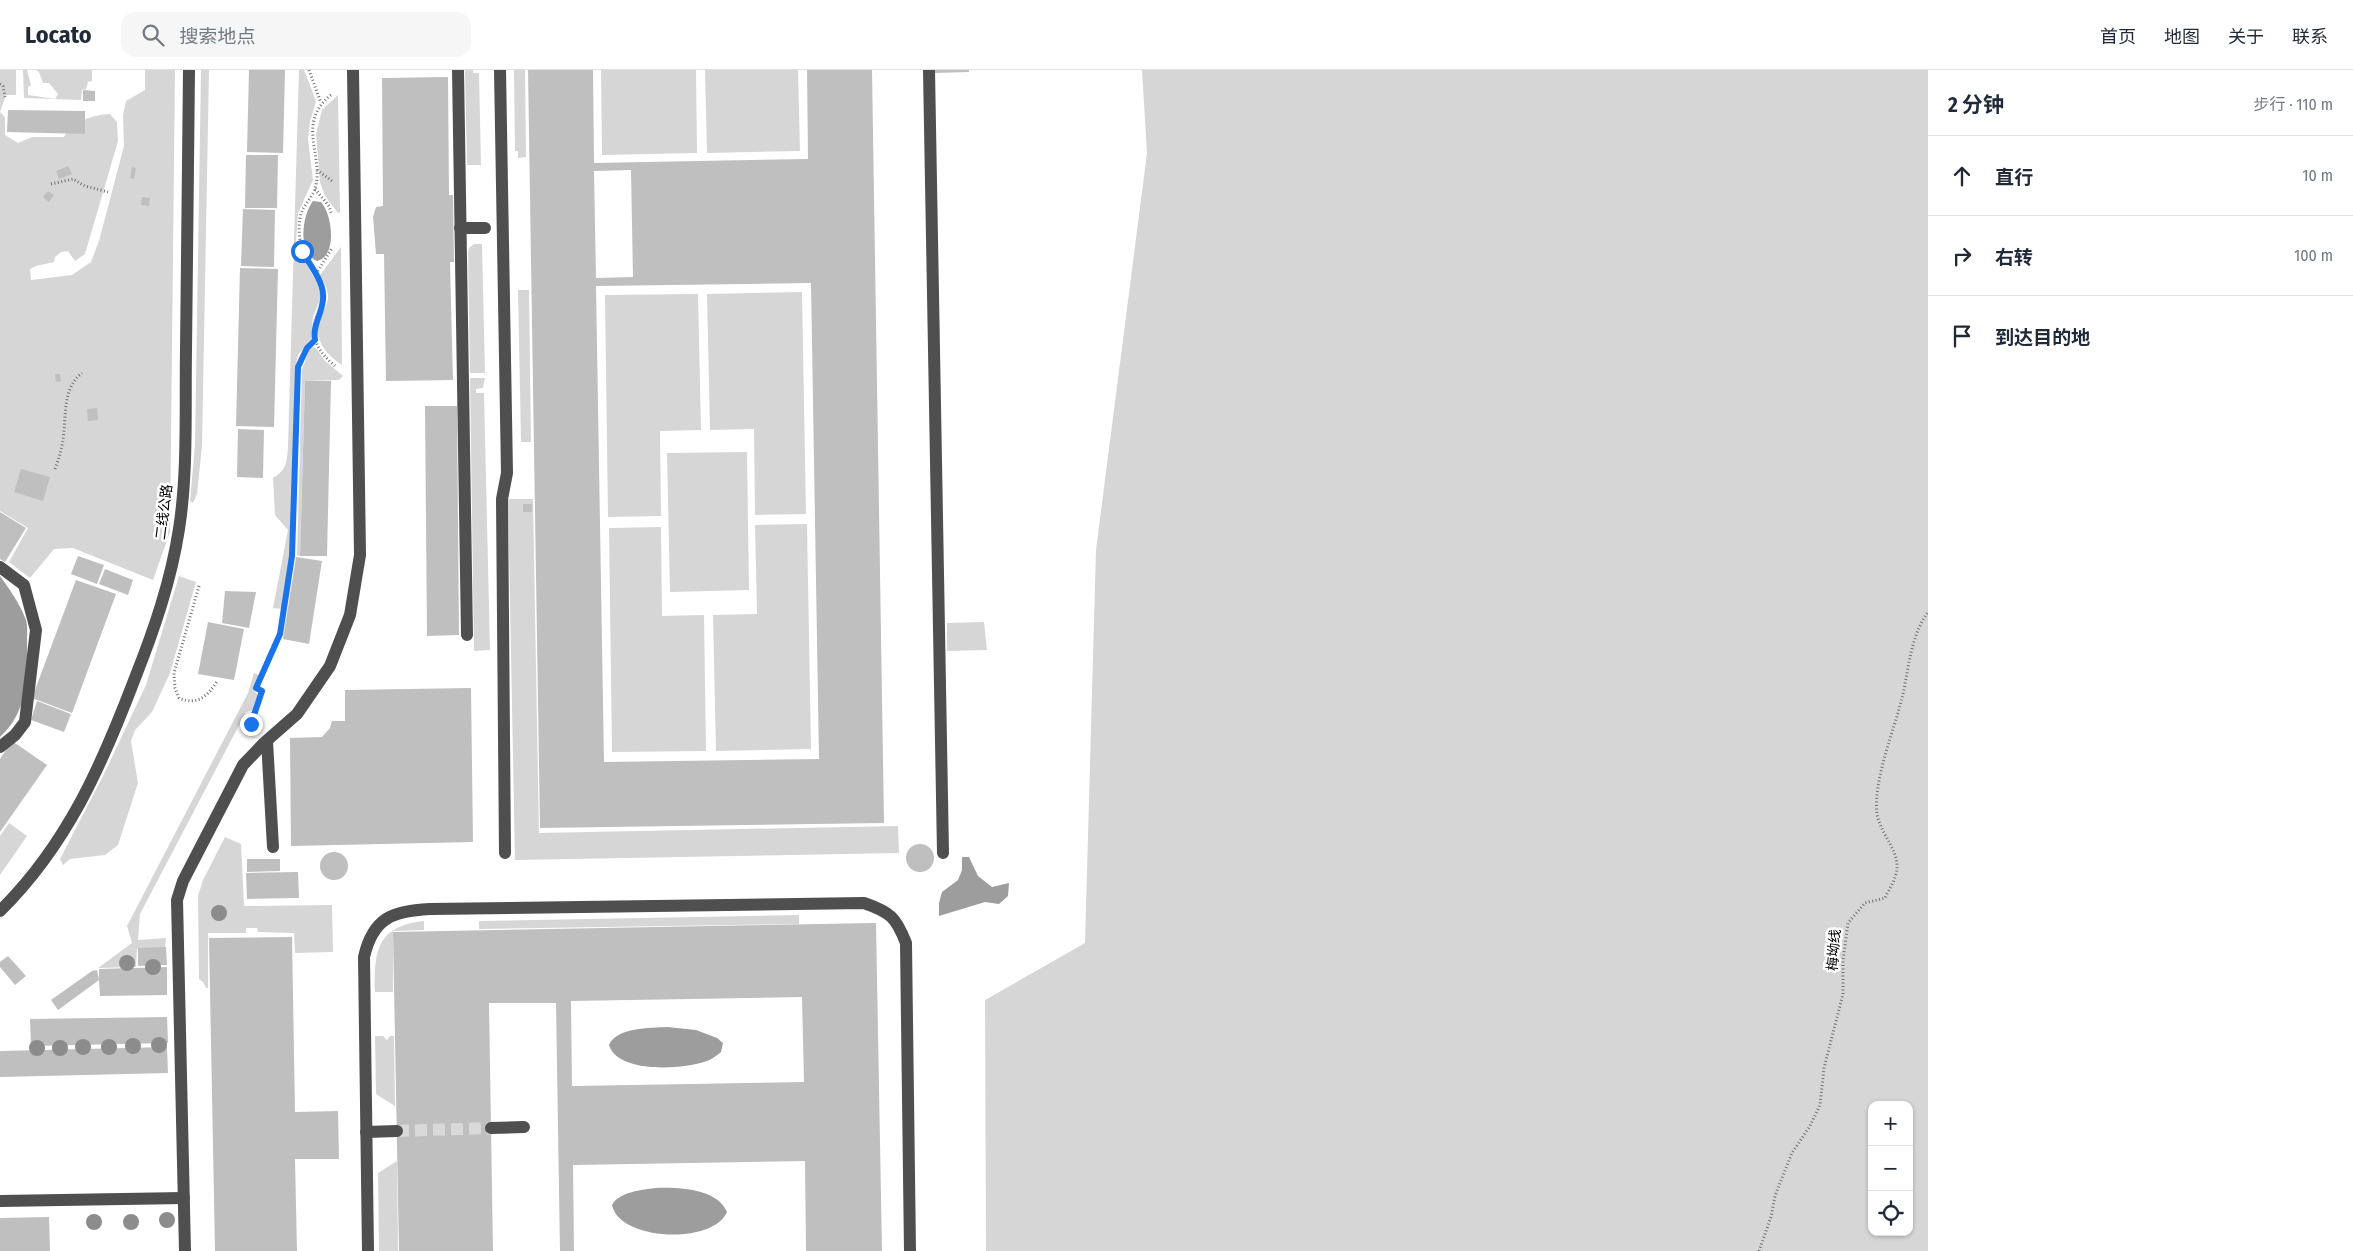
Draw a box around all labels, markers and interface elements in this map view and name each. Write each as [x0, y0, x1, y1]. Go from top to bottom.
search box [121, 12, 471, 57]
text: Locato [25, 21, 91, 49]
icon: search [139, 21, 167, 49]
text: 搜索地点 [179, 25, 256, 48]
text: 首页 [2100, 26, 2136, 48]
text: 地图 [2164, 26, 2200, 48]
text: 关于 [2228, 26, 2264, 48]
text: 联系 [2292, 26, 2328, 48]
text: 2 分钟 [1948, 92, 2004, 118]
text: 步行 · 110 m [2253, 95, 2333, 114]
icon: ahead [1948, 162, 1976, 190]
text: 直行 [1995, 166, 2033, 189]
text: 10 m [2302, 166, 2333, 185]
route start [291, 240, 314, 263]
icon: right [1948, 242, 1976, 270]
text: 右转 [1995, 246, 2033, 269]
text: 100 m [2294, 246, 2333, 265]
icon: arrive [1948, 322, 1976, 350]
text: 到达目的地 [1995, 326, 2090, 349]
street label: 二线公路 [152, 483, 176, 541]
route end [240, 713, 263, 736]
street label: 梅坳线 [1824, 928, 1844, 972]
map controls [1868, 1101, 1913, 1236]
button: + [1868, 1101, 1913, 1146]
button: − [1868, 1146, 1913, 1191]
button: locate [1868, 1191, 1913, 1236]

